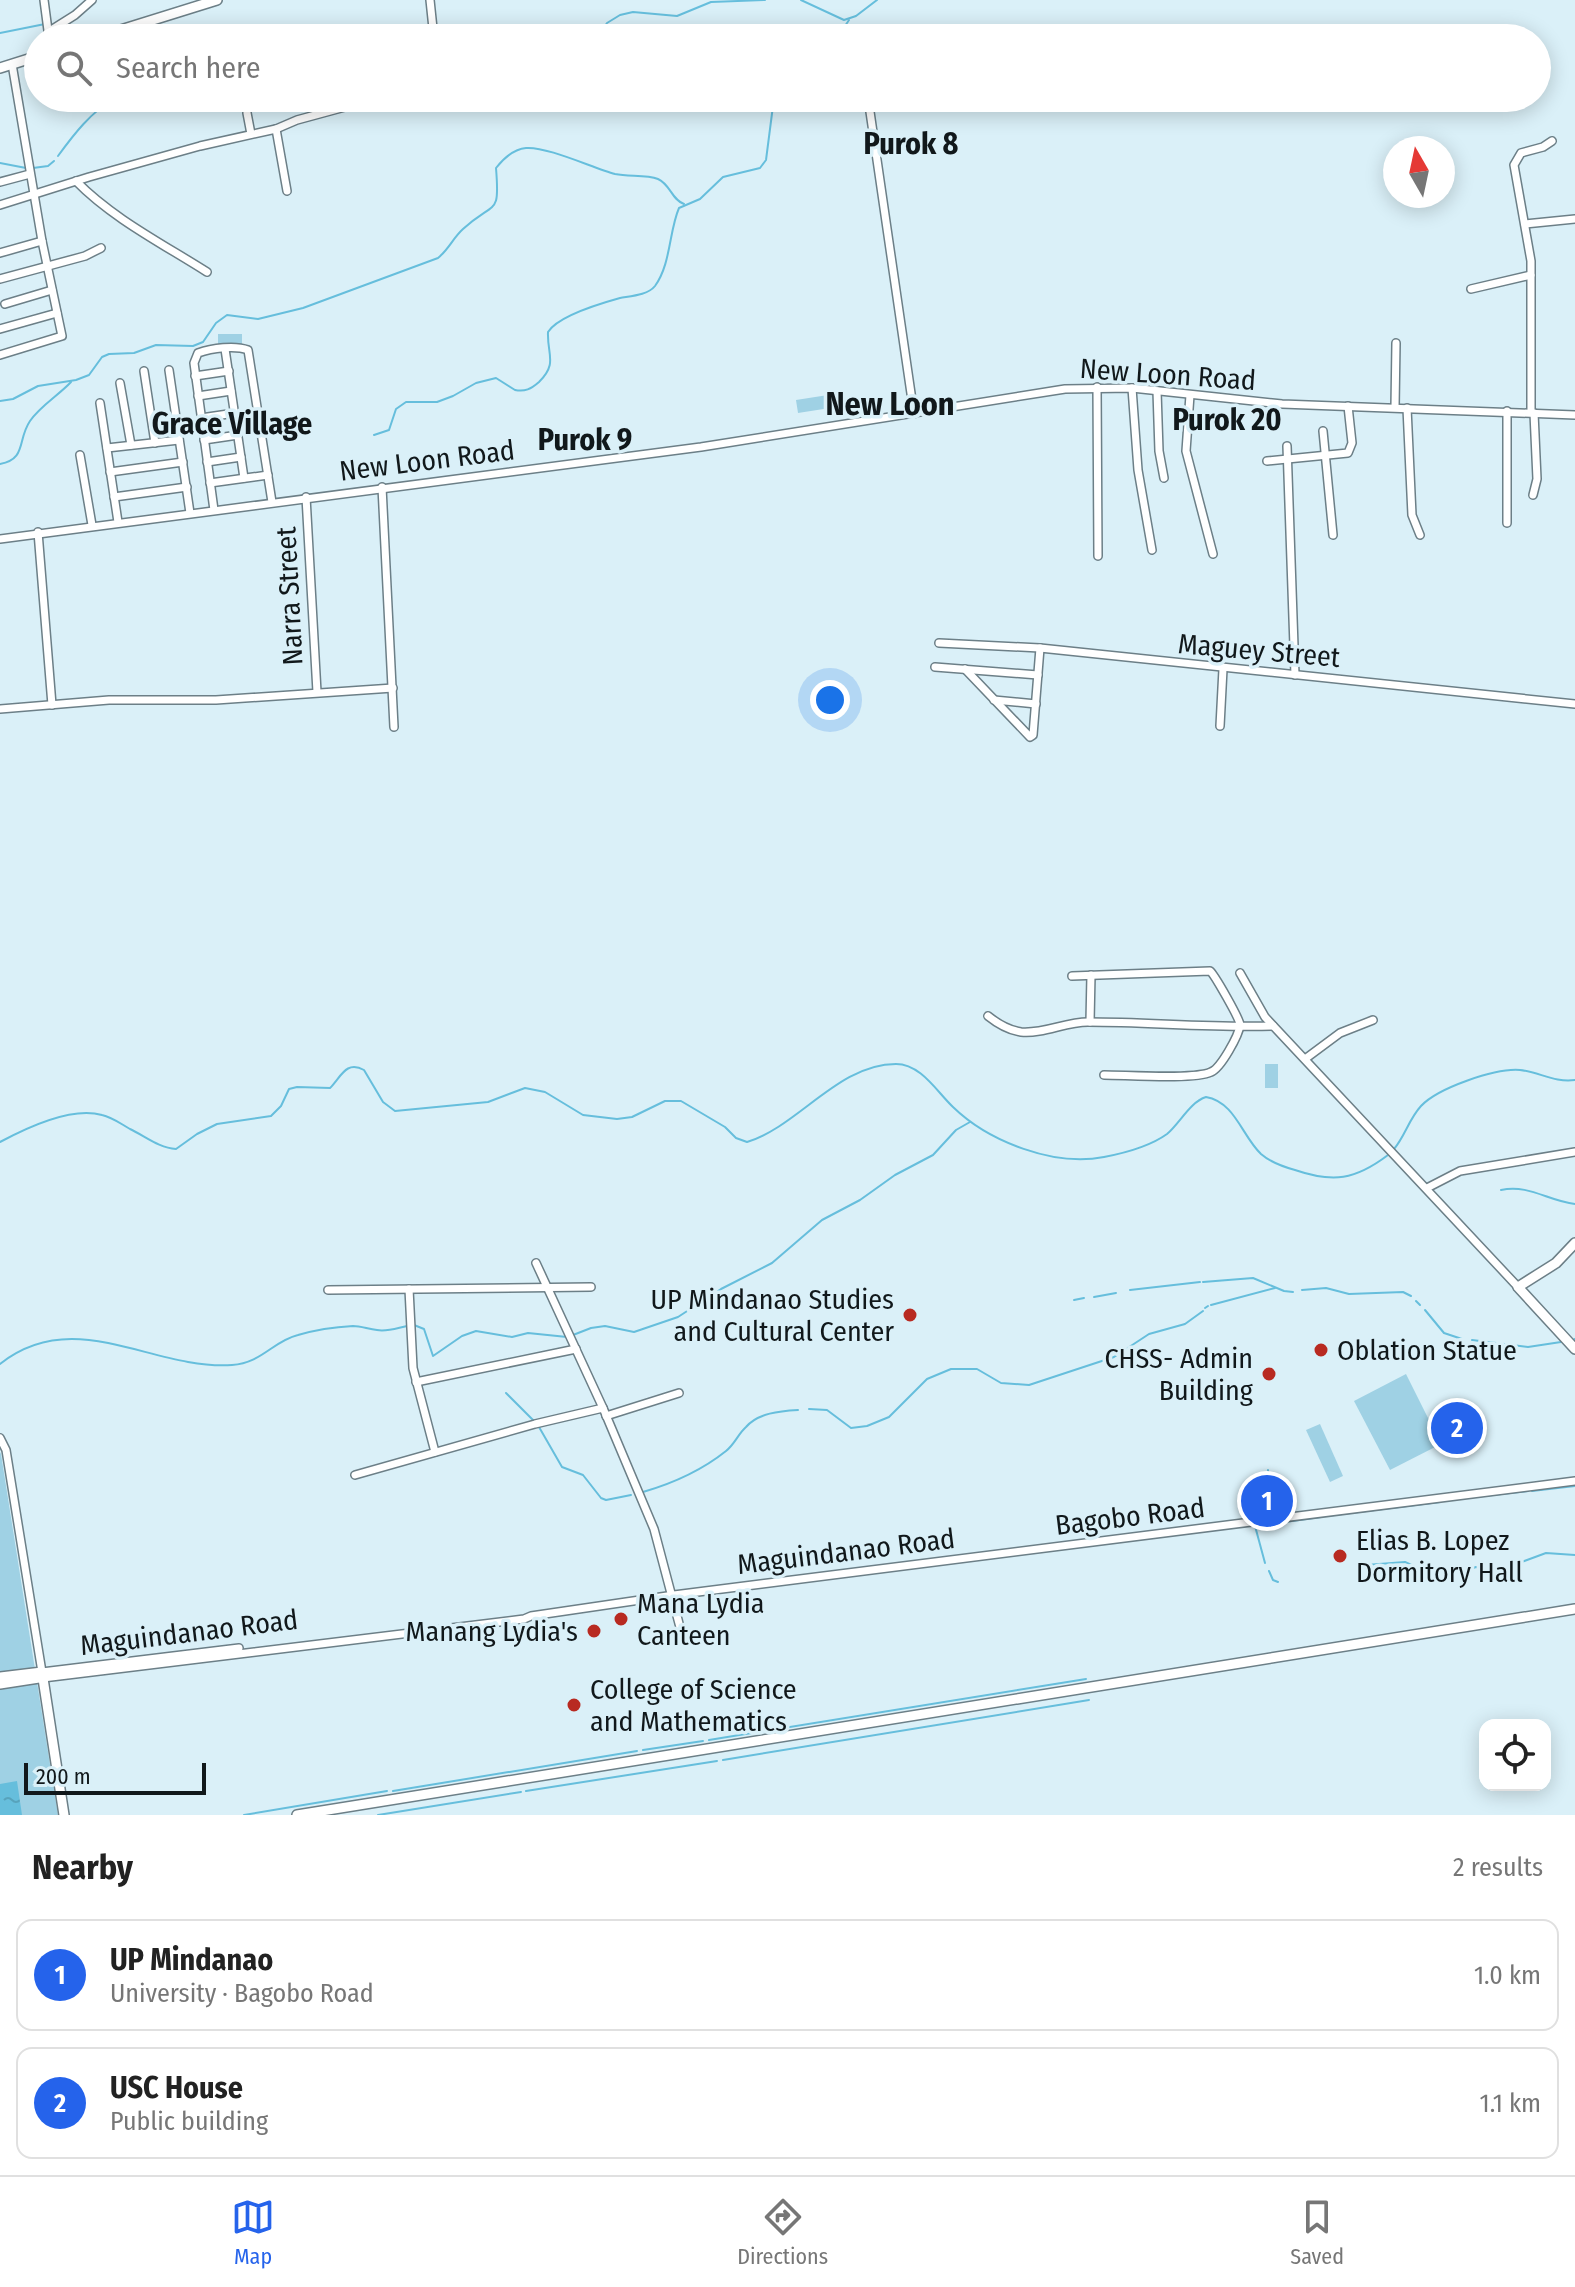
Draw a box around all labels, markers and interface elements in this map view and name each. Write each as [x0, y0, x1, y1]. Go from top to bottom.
search box [24, 24, 1551, 112]
icon: search [52, 46, 96, 90]
text: Search here [116, 50, 261, 86]
district label: Purok 8 [864, 126, 959, 162]
north arrow [1383, 136, 1455, 208]
street label: New Loon Road [1079, 352, 1257, 397]
district label: New Loon [825, 385, 955, 423]
district label: Purok 20 [1172, 402, 1282, 438]
district label: Grace Village [152, 406, 312, 442]
district label: Purok 9 [538, 422, 632, 458]
street label: New Loon Road [338, 433, 517, 488]
street label: Narra Street [269, 525, 310, 666]
street label: Maguey Street [1177, 627, 1342, 674]
your location [810, 680, 850, 720]
place label: UP Mindanao Studies and Cultural Center [651, 1283, 894, 1348]
marker: UP Mindanao Studies and Cultural Center [901, 1306, 919, 1324]
place label: Oblation Statue [1337, 1334, 1517, 1367]
marker: Oblation Statue [1312, 1341, 1330, 1359]
place label: CHSS- Admin Building [1104, 1342, 1254, 1407]
marker: CHSS- Admin Building [1260, 1365, 1278, 1383]
pin: 2 [1431, 1398, 1483, 1458]
pin: 1 [1241, 1471, 1293, 1531]
street label: Bagobo Road [1053, 1491, 1207, 1542]
street label: Maguindanao Road [735, 1522, 957, 1581]
place label: Elias B. Lopez Dormitory Hall [1356, 1524, 1523, 1589]
marker: Elias B. Lopez Dormitory Hall [1331, 1547, 1349, 1565]
place label: Mana Lydia Canteen [637, 1587, 764, 1652]
street label: Maguindanao Road [78, 1603, 300, 1662]
marker: Mana Lydia Canteen [612, 1610, 630, 1628]
place label: Manang Lydia's [406, 1615, 578, 1648]
marker: Manang Lydia's [585, 1622, 603, 1640]
place label: College of Science and Mathematics [590, 1673, 797, 1738]
marker: College of Science and Mathematics [565, 1696, 583, 1714]
map controls [1479, 1719, 1551, 1791]
button: locate [1479, 1719, 1551, 1791]
scale bar [24, 1759, 206, 1795]
text: 200 m [36, 1763, 91, 1790]
text: Nearby [32, 1847, 133, 1888]
text: 2 results [1453, 1852, 1543, 1883]
text: UP Mindanao [110, 1942, 273, 1978]
text: 1 [55, 1960, 66, 1991]
text: 1.0 km [1474, 1960, 1541, 1991]
text: University · Bagobo Road [110, 1978, 374, 2009]
text: USC House [110, 2070, 243, 2106]
text: 2 [54, 2088, 66, 2119]
text: 1.1 km [1480, 2088, 1541, 2119]
text: Public building [110, 2106, 268, 2137]
tab: Map [231, 2195, 275, 2270]
tab: Directions [737, 2195, 828, 2270]
tab: Saved [1290, 2195, 1344, 2270]

